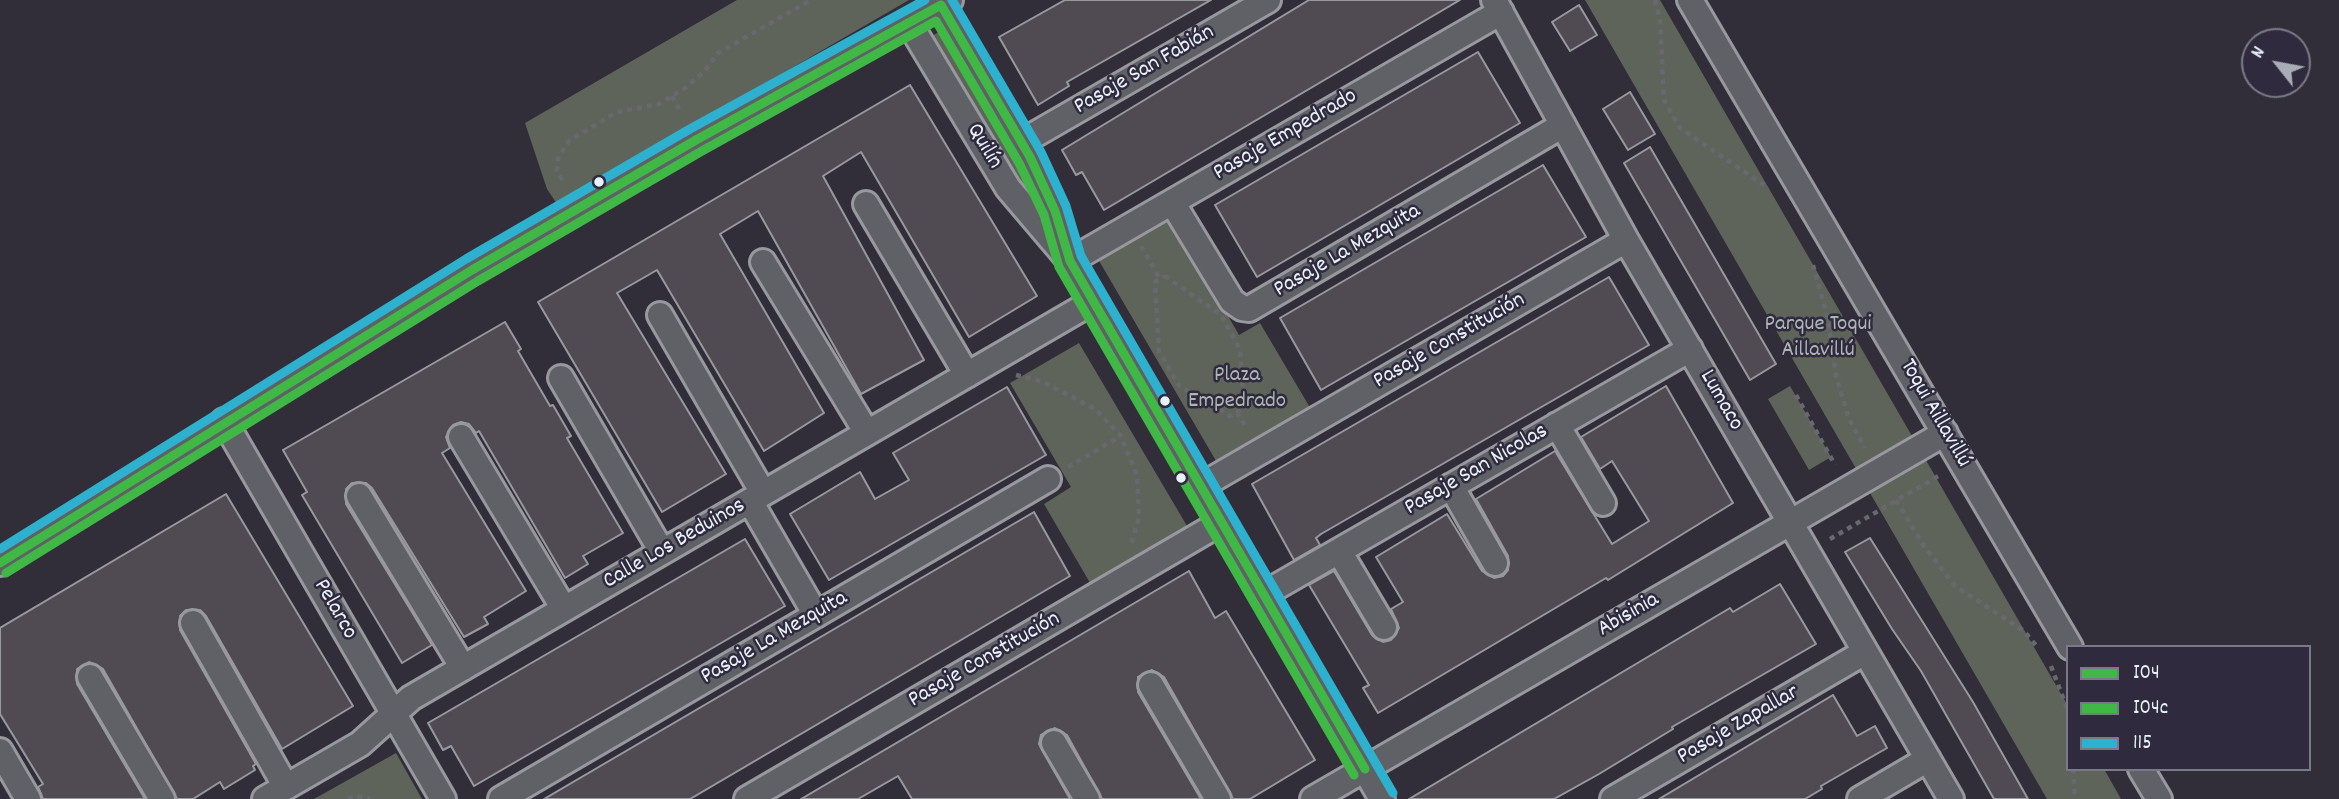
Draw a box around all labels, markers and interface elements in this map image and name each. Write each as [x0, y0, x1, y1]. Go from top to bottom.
street label: Pasaje San Fabián [1070, 20, 1220, 122]
north arrow [2241, 28, 2311, 98]
text: N [2245, 42, 2273, 64]
street label: Pasaje Empedrado [1209, 84, 1363, 188]
street label: Quilín [959, 119, 1007, 175]
unlabelled marker [592, 175, 606, 189]
street label: Pasaje La Mezquita [1270, 199, 1426, 305]
street label: Pasaje Constitución [1369, 287, 1531, 397]
park label: Parque Toqui Aillavillú [1764, 312, 1872, 366]
street label: Toqui Aillavillú [1892, 355, 1976, 473]
park label: Plaza Empedrado [1188, 363, 1286, 417]
street label: Lumaco [1692, 366, 1748, 436]
unlabelled marker [1158, 394, 1172, 408]
street label: Pasaje San Nicolas [1400, 419, 1554, 523]
unlabelled marker [1174, 471, 1188, 485]
street label: Calle Los Beduinos [599, 493, 751, 597]
street label: Pelarco [306, 575, 362, 645]
street label: Pasaje La Mezquita [697, 586, 853, 692]
street label: Abisinia [1593, 587, 1665, 645]
street label: Pasaje Constitución [904, 606, 1066, 716]
legend [2066, 645, 2311, 771]
text: I04 [2133, 659, 2160, 689]
street label: Pasaje Zapallar [1673, 680, 1805, 772]
text: I04c [2133, 694, 2168, 724]
text: 115 [2133, 729, 2152, 759]

